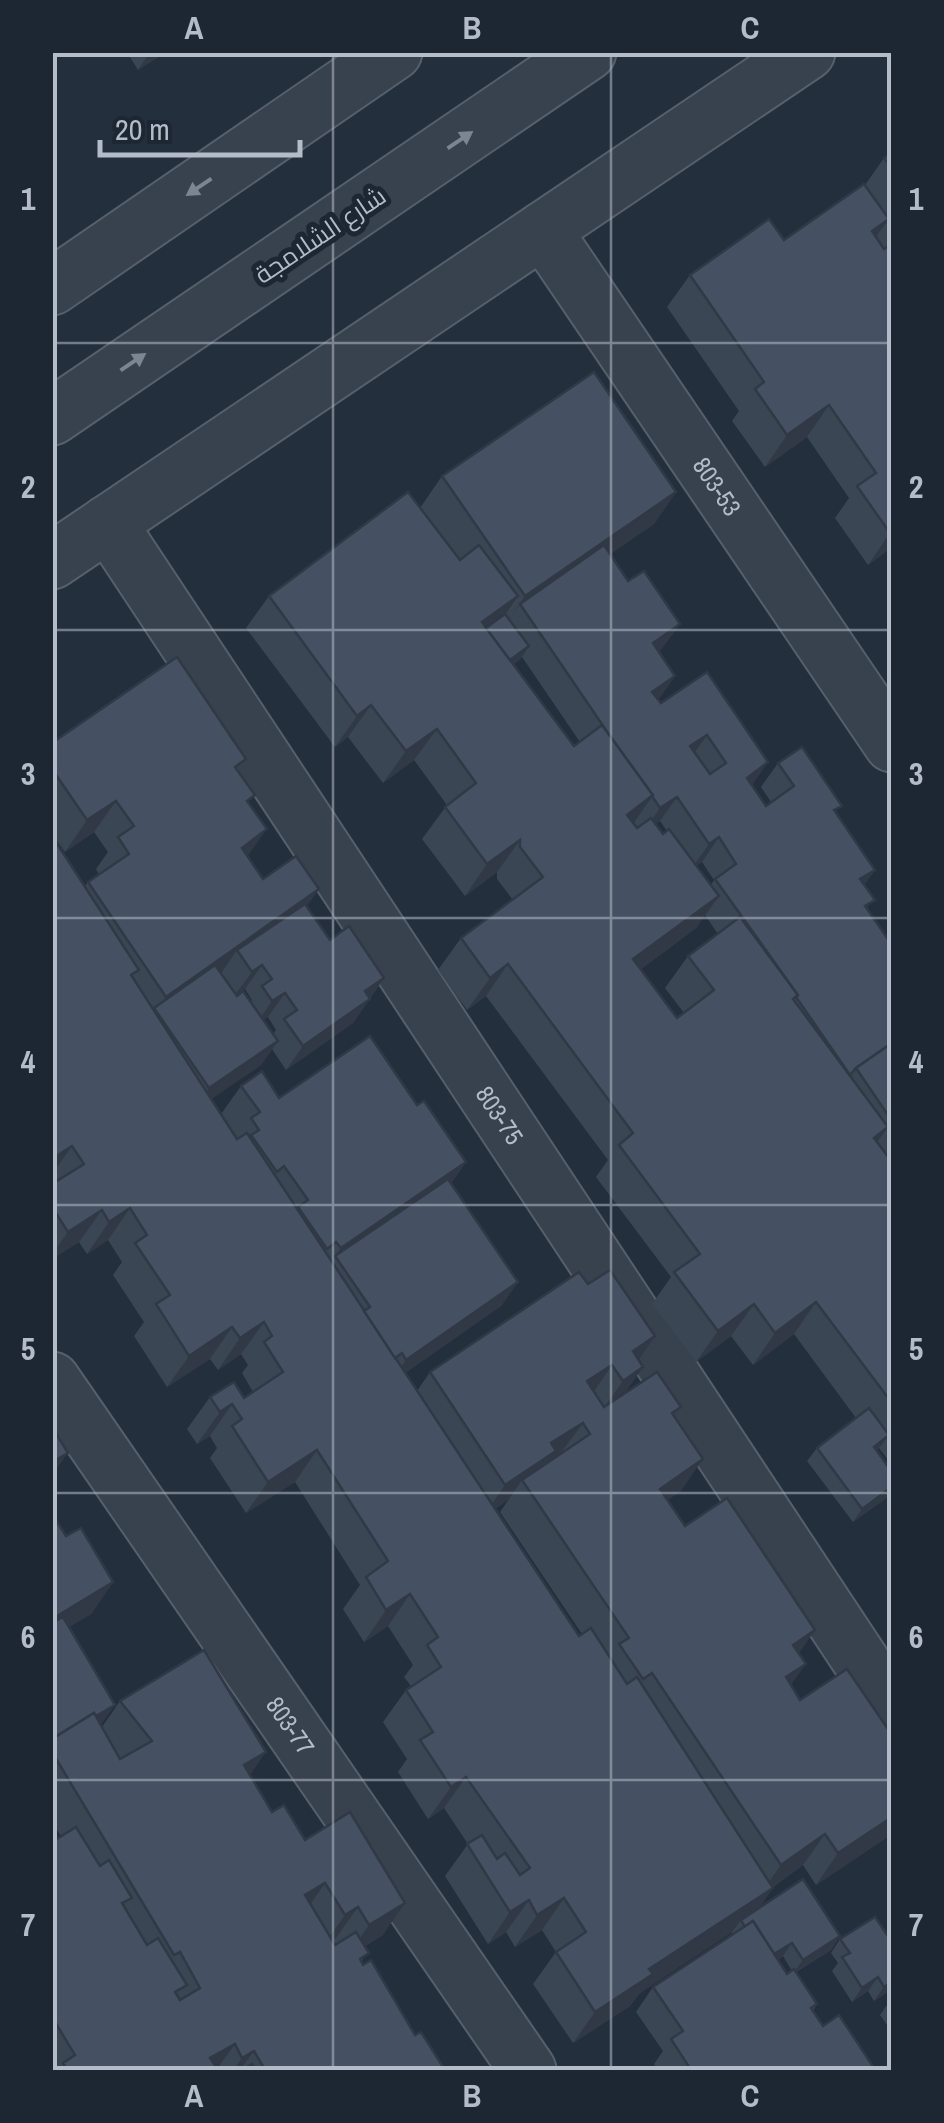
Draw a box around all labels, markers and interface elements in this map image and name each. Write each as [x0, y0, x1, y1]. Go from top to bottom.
text: A [185, 6, 204, 49]
text: B [463, 6, 481, 49]
text: C [741, 6, 759, 49]
scale bar [100, 95, 300, 157]
text: 20 m [115, 109, 170, 149]
one-way arrow [446, 131, 473, 150]
text: 1 [21, 177, 36, 220]
one-way arrow [185, 177, 212, 196]
text: 1 [909, 177, 924, 220]
street label: شارع الشلامجة [248, 179, 392, 291]
one-way arrow [120, 353, 147, 372]
street label: 803-53 [685, 451, 749, 522]
text: 2 [21, 465, 35, 508]
text: 2 [909, 465, 923, 508]
text: 3 [21, 752, 35, 795]
text: 3 [909, 752, 923, 795]
text: 4 [21, 1040, 36, 1083]
text: 4 [909, 1040, 924, 1083]
street label: 803-75 [468, 1079, 532, 1151]
text: 5 [21, 1327, 35, 1370]
text: 5 [909, 1327, 923, 1370]
text: 6 [21, 1615, 35, 1658]
text: 6 [909, 1615, 923, 1658]
street label: 803-77 [258, 1690, 323, 1762]
text: 7 [21, 1903, 35, 1946]
text: 7 [909, 1903, 923, 1946]
text: A [185, 2074, 204, 2117]
text: B [463, 2074, 481, 2117]
text: C [741, 2074, 759, 2117]

